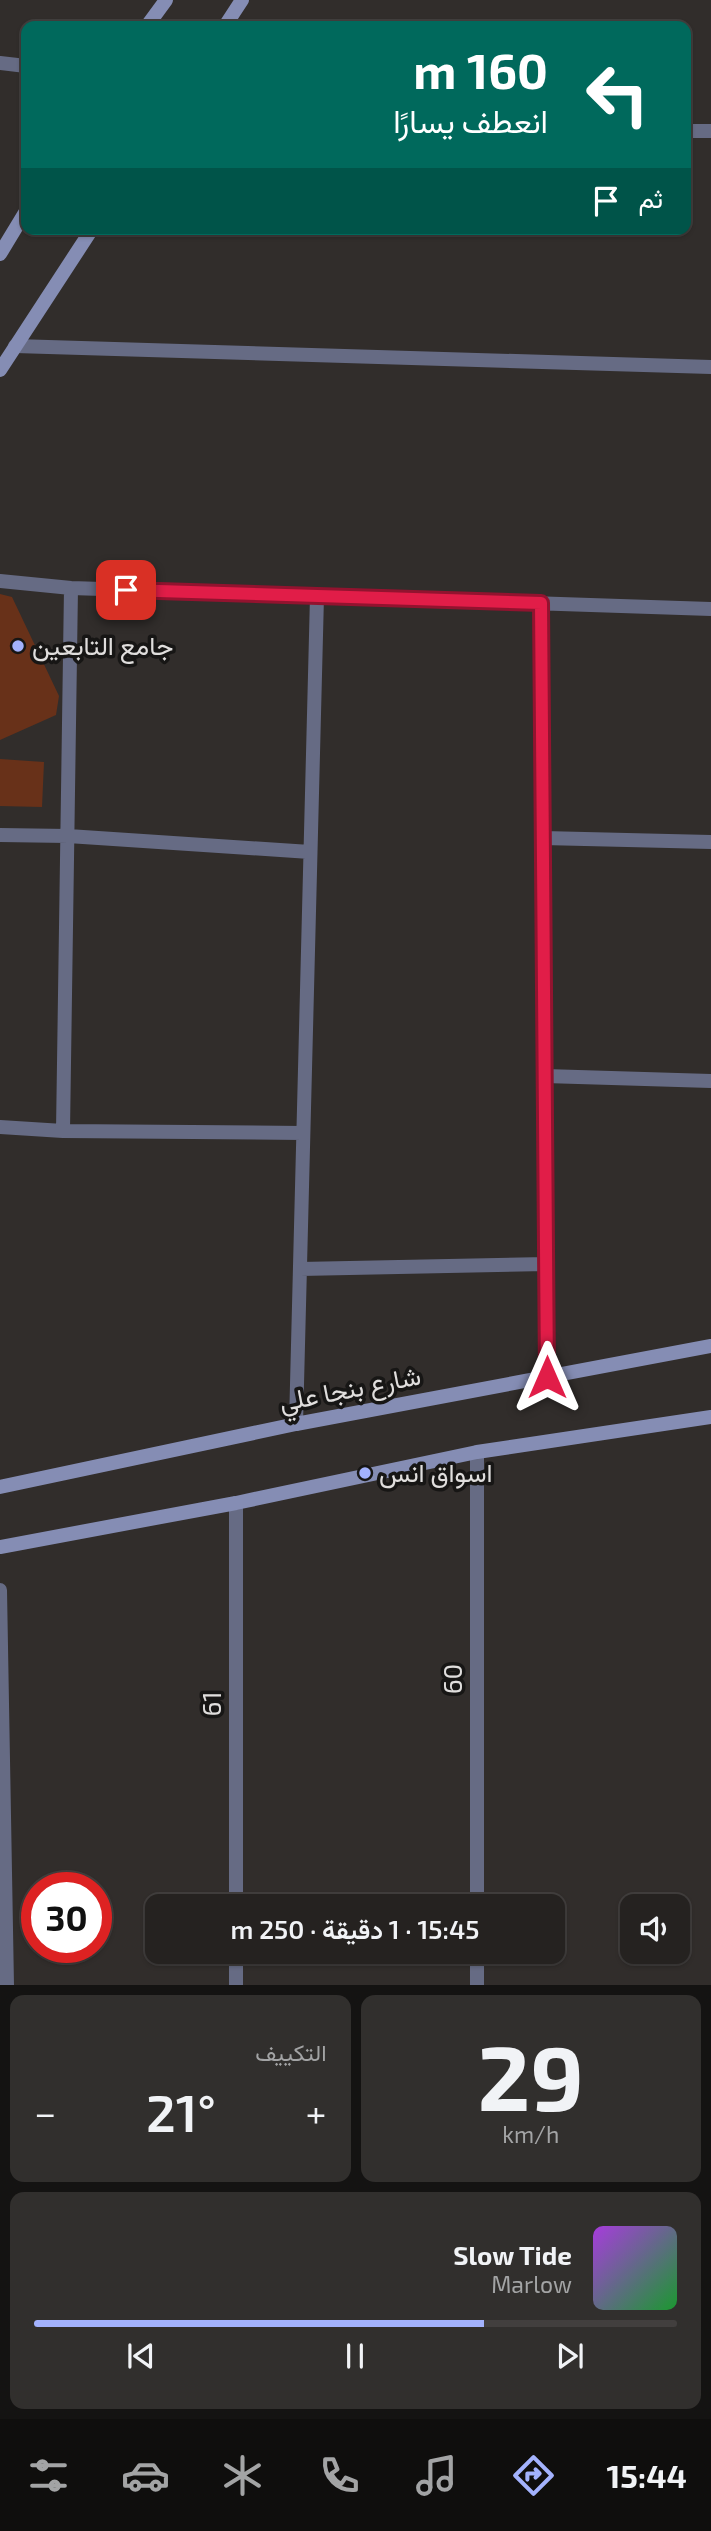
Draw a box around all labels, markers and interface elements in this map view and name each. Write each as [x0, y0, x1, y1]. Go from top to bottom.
text: 160 m [413, 40, 548, 99]
icon: left [572, 49, 663, 140]
text: انعطف يسارًا [393, 101, 548, 139]
icon: arrive [587, 182, 625, 220]
text: ثم [639, 182, 663, 213]
pin [96, 560, 156, 620]
icon: arrive [107, 571, 145, 609]
place label: جامع التابعين [32, 629, 173, 664]
marker: جامع التابعين [10, 638, 26, 654]
position arrow [510, 1340, 584, 1414]
street label: شارع بنجا علي [276, 1359, 424, 1423]
place label: اسواق انس [379, 1456, 493, 1489]
marker: اسواق انس [357, 1465, 373, 1481]
street label: 60 [436, 1664, 467, 1694]
street label: 61 [195, 1691, 226, 1717]
speed limit sign: 30 [21, 1872, 112, 1963]
map controls [620, 1894, 690, 1964]
button: sound [620, 1894, 690, 1964]
text: 15:45 · 1 دقيقة · 250 m [231, 1913, 479, 1944]
text: 29 [477, 2020, 584, 2129]
text: التكييف [255, 2038, 327, 2066]
text: 21° [146, 2080, 216, 2142]
text: − [34, 2089, 56, 2135]
text: + [306, 2089, 327, 2135]
text: km/h [502, 2120, 559, 2148]
text: Slow Tide [453, 2239, 572, 2270]
text: Marlow [491, 2270, 572, 2298]
icon: previous [122, 2337, 160, 2375]
icon: pause [336, 2337, 374, 2375]
icon: next [551, 2337, 589, 2375]
icon: filters [24, 2451, 73, 2500]
icon: car [121, 2451, 170, 2500]
icon: climate [218, 2451, 267, 2500]
icon: phone [315, 2451, 364, 2500]
icon: music [412, 2451, 461, 2500]
icon: directions [509, 2451, 558, 2500]
text: 15:44 [606, 2456, 687, 2494]

